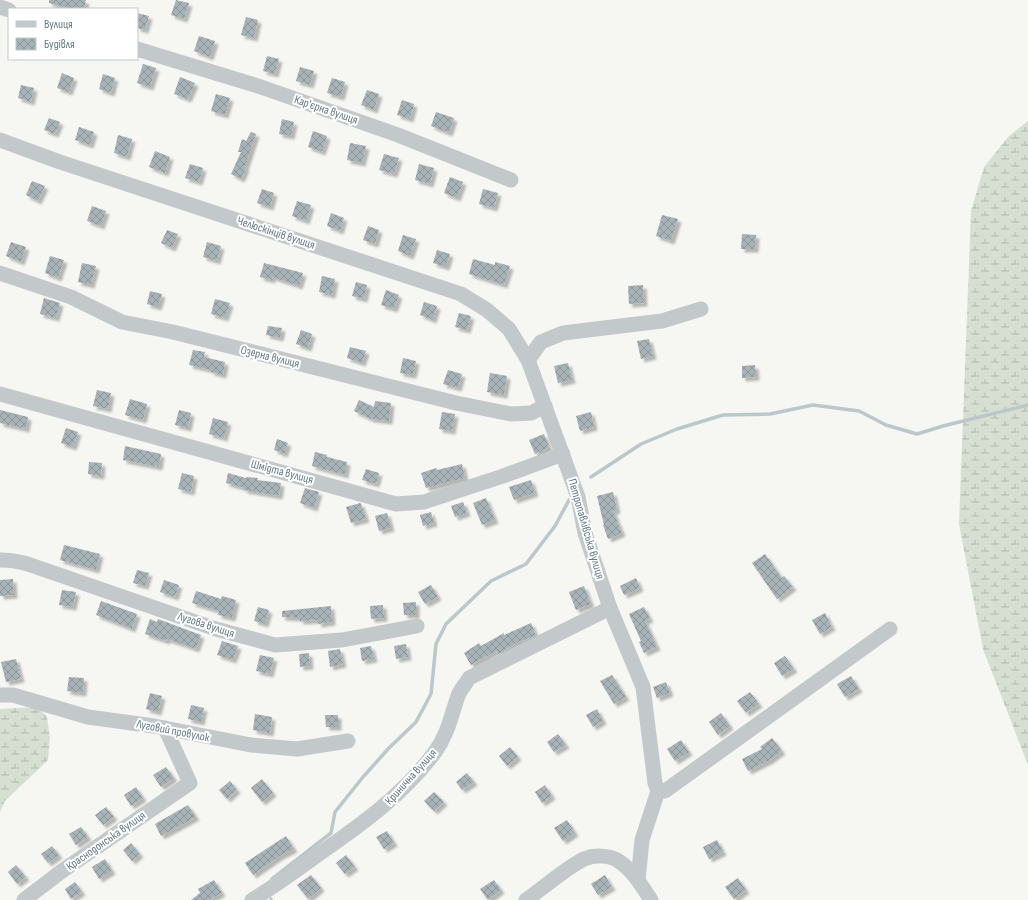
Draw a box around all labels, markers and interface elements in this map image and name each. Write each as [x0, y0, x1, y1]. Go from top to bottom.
legend [8, 8, 138, 60]
text: Вулиця [44, 17, 73, 32]
text: Будівля [44, 37, 75, 52]
street label: Кар'єрна вулиця [292, 92, 360, 128]
street label: Челюскінців вулиця [235, 213, 317, 253]
street label: Озерна вулиця [239, 342, 301, 372]
street label: Шмідта вулиця [249, 456, 315, 488]
street label: Петропавлівська вулиця [564, 477, 608, 581]
street label: Лугова вулиця [175, 608, 237, 641]
street label: Луговий провулок [134, 716, 211, 746]
street label: Кринична вулиця [382, 746, 440, 808]
street label: Краснодонська вулиця [63, 808, 149, 874]

